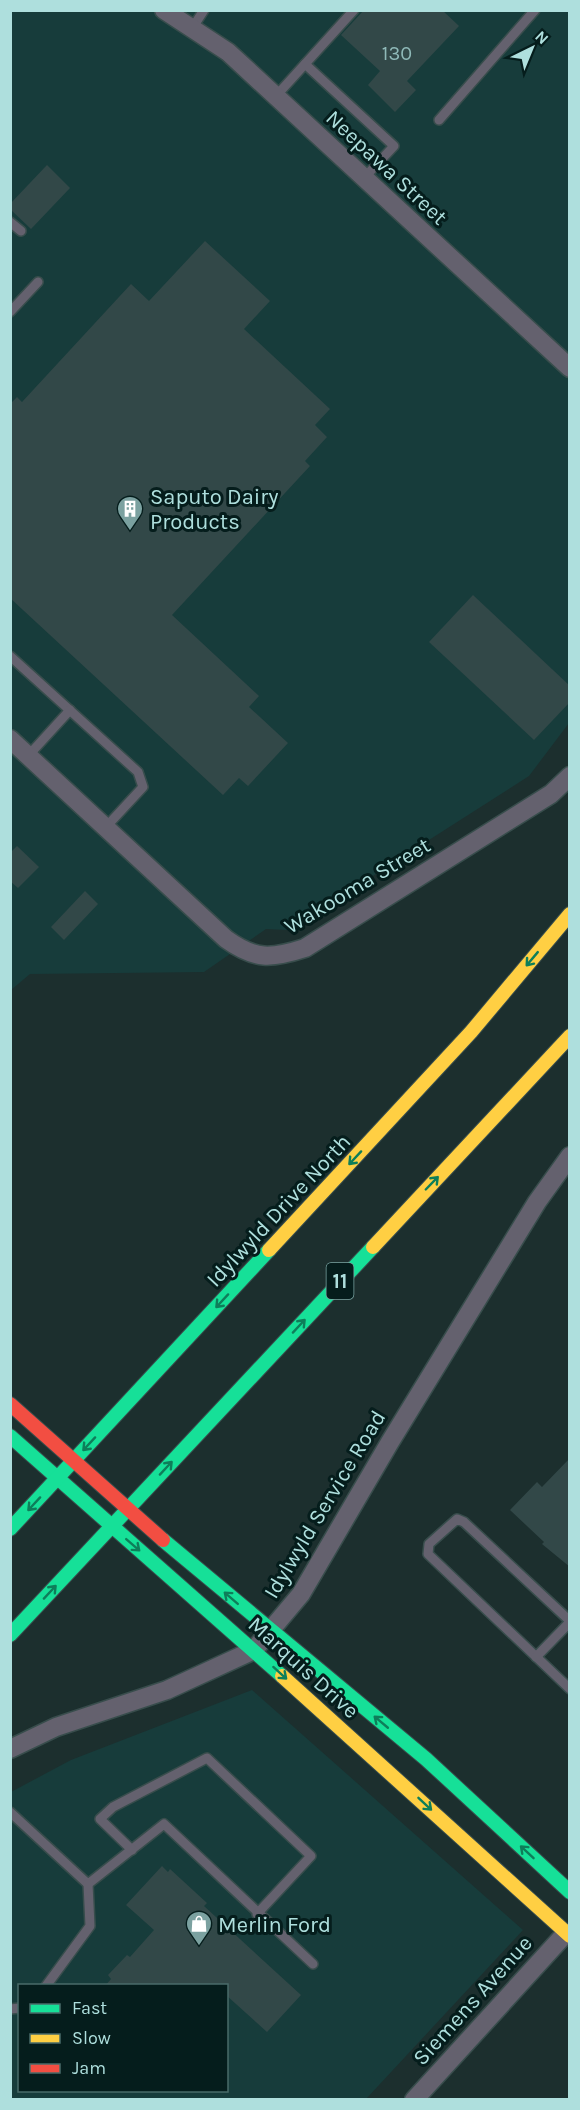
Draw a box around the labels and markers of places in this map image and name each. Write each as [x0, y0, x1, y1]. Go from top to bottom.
place label: Saputo Dairy Products [150, 484, 279, 535]
building icon: Saputo Dairy Products [115, 494, 145, 532]
shop icon: Merlin Ford [184, 1909, 214, 1947]
place label: Merlin Ford [218, 1912, 331, 1938]

